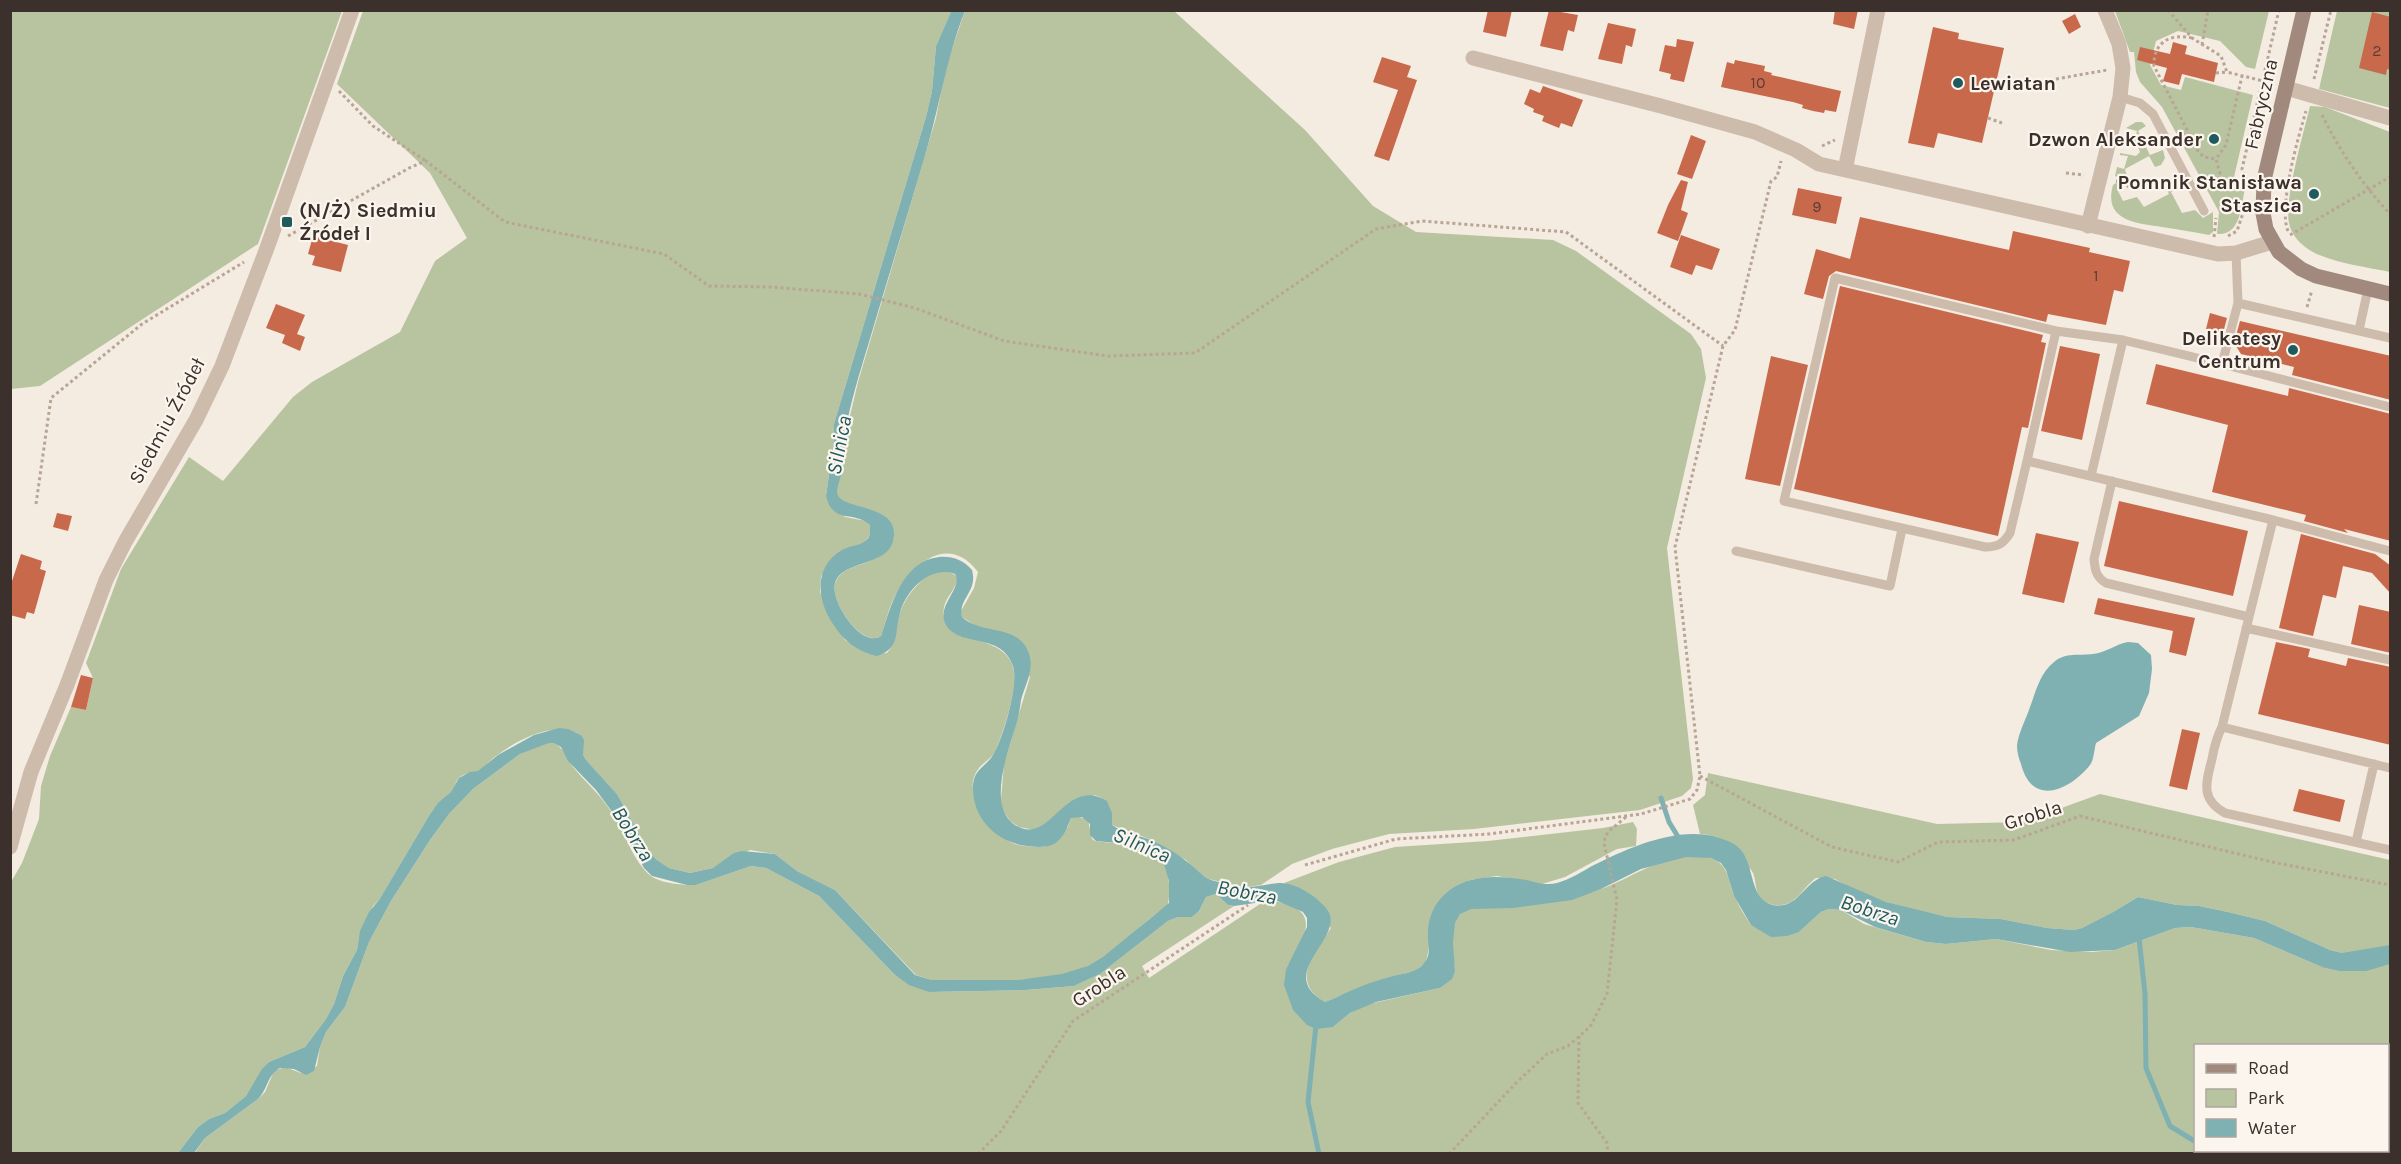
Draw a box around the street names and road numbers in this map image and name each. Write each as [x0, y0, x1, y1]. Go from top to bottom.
street label: Fabryczna [2239, 56, 2283, 152]
street label: Siedmiu Źródeł [123, 353, 210, 488]
street label: Grobla [2001, 795, 2065, 835]
street label: Grobla [1068, 960, 1130, 1012]

